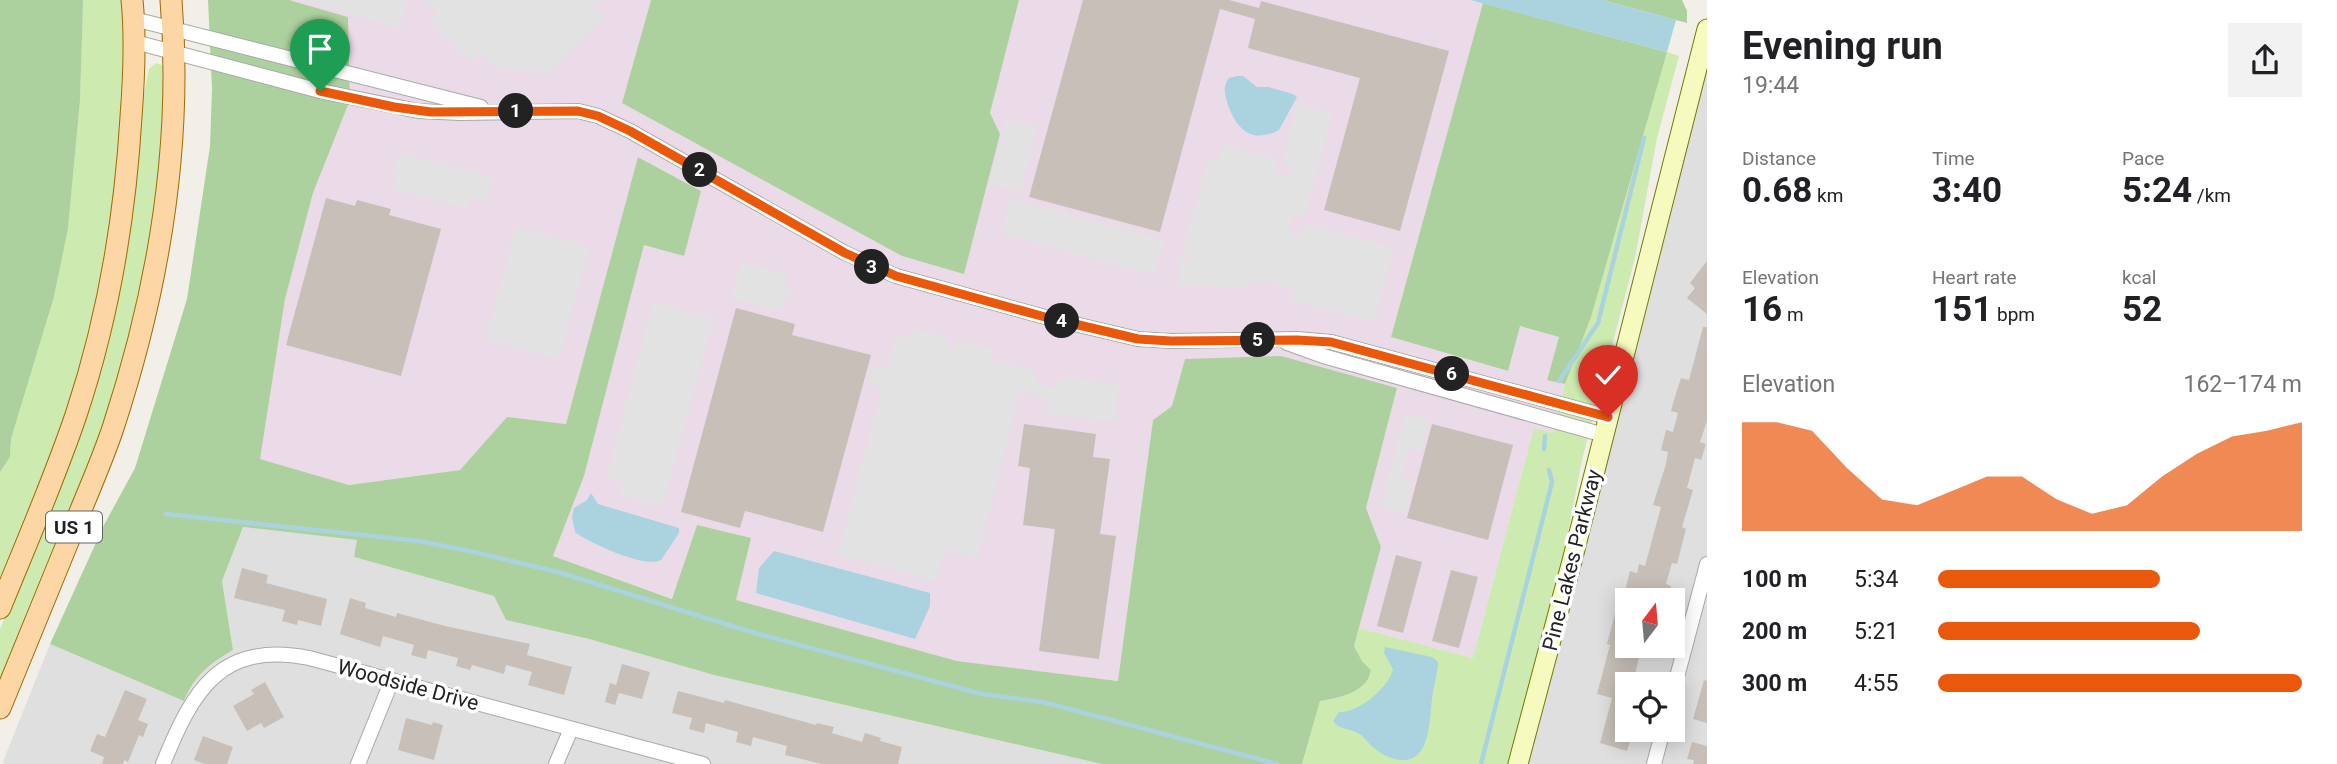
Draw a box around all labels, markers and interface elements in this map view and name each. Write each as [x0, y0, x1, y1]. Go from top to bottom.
pin [290, 19, 350, 91]
button: share [2228, 23, 2302, 97]
text: Evening run [1742, 24, 1943, 68]
icon: arrive [301, 30, 339, 68]
text: 19:44 [1742, 72, 1799, 99]
pin: 1 [498, 94, 534, 128]
text: 1 [510, 99, 521, 122]
text: Distance [1742, 147, 1816, 170]
text: Time [1932, 147, 1975, 170]
text: Pace [2122, 147, 2164, 170]
pin: 2 [682, 152, 718, 188]
text: 2 [694, 158, 705, 181]
text: 0.68 [1742, 170, 1812, 211]
text: 3:40 [1932, 170, 2002, 211]
text: 5:24 [2122, 170, 2192, 211]
text: km [1812, 184, 1843, 207]
text: /km [2192, 184, 2231, 207]
pin: 3 [854, 250, 890, 284]
text: 3 [866, 255, 877, 278]
text: Elevation [1742, 266, 1819, 289]
text: Heart rate [1932, 266, 2017, 289]
text: kcal [2122, 266, 2156, 289]
text: 16 [1742, 289, 1782, 330]
text: 151 [1932, 289, 1992, 330]
text: 52 [2122, 289, 2162, 330]
text: m [1782, 303, 1804, 326]
text: bpm [1992, 303, 2035, 326]
pin: 4 [1044, 304, 1080, 338]
text: 4 [1056, 309, 1067, 332]
pin: 5 [1240, 322, 1276, 358]
text: 5 [1252, 328, 1263, 351]
pin [1578, 345, 1638, 417]
pin: 6 [1434, 356, 1470, 392]
icon: check [1589, 356, 1627, 394]
text: 6 [1446, 362, 1457, 385]
text: Elevation [1742, 371, 1835, 398]
text: 162–174 m [2183, 371, 2302, 398]
street label: Pine Lakes Parkway [1538, 467, 1606, 653]
road number: US 1 [46, 512, 102, 542]
text: 100 m [1742, 566, 1807, 593]
text: 5:34 [1854, 566, 1898, 593]
north arrow [1615, 588, 1685, 658]
map controls [1615, 588, 1685, 742]
text: 200 m [1742, 618, 1807, 645]
text: 5:21 [1854, 618, 1898, 645]
street label: Woodside Drive [335, 655, 481, 715]
text: 300 m [1742, 670, 1807, 697]
text: 4:55 [1854, 670, 1898, 697]
button: locate [1615, 672, 1685, 742]

